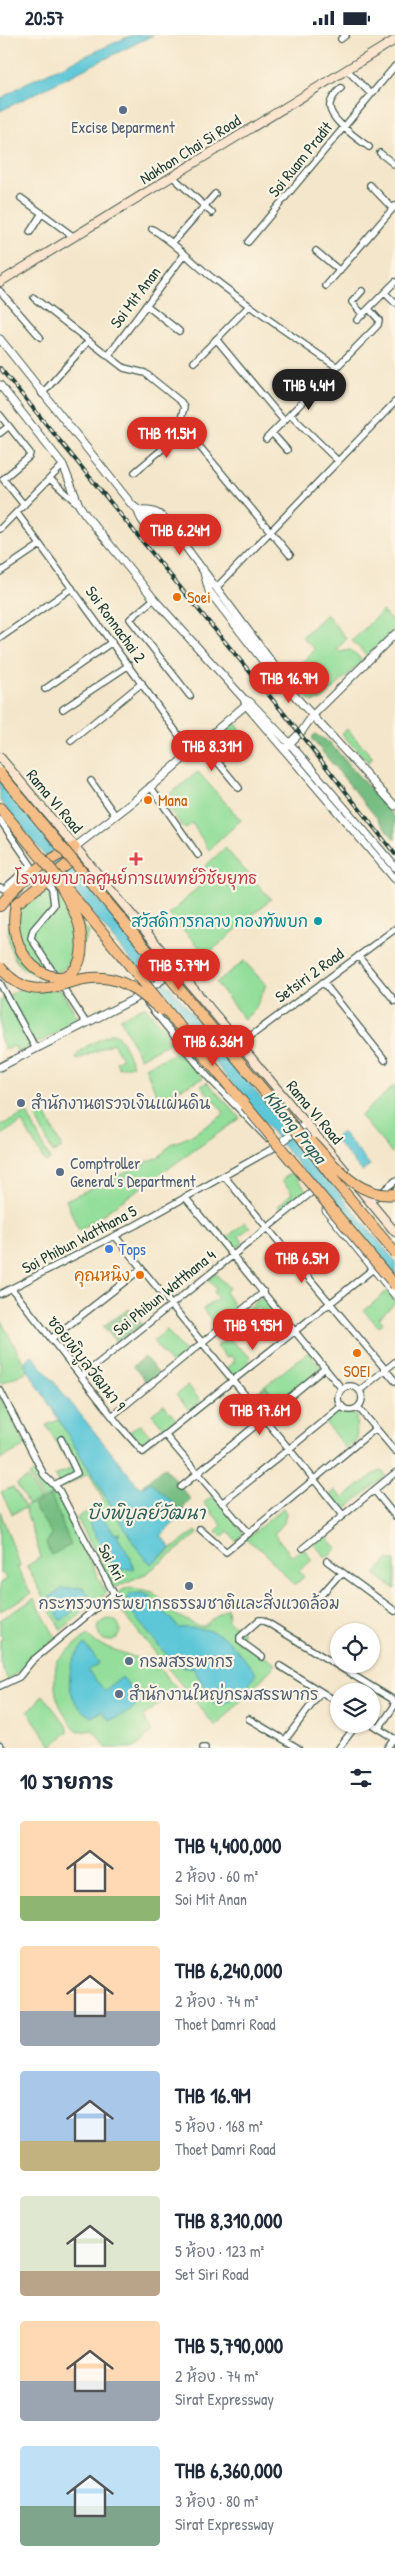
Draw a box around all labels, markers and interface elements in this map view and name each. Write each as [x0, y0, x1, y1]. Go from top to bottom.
text: 20:57 [25, 5, 64, 31]
marker: Excise Deparment [117, 104, 129, 116]
street label: Nakhon Chai Si Road [135, 109, 245, 189]
place label: Excise Deparment [71, 116, 175, 138]
street label: Soi Ruam Pradit [263, 116, 337, 201]
street label: Soi Mit Anan [105, 262, 165, 332]
pin: THB 4.4M [257, 369, 361, 411]
text: THB 4.4M [283, 374, 335, 396]
pin: THB 11.5M [110, 417, 224, 459]
text: THB 11.5M [138, 422, 196, 444]
pin: THB 6.24M [123, 513, 237, 556]
text: THB 6.24M [150, 519, 210, 541]
street label: Soi Ronnachai 2 [81, 581, 151, 667]
place label: Soei [187, 586, 211, 608]
marker: Soei [171, 591, 183, 603]
pin: THB 16.9M [232, 661, 346, 704]
text: THB 16.9M [260, 667, 318, 689]
pin: THB 8.31M [155, 729, 269, 772]
text: THB 8.31M [182, 735, 242, 757]
street label: Rama VI Road [22, 764, 88, 838]
place label: Mana [158, 789, 187, 811]
marker: Mana [142, 794, 154, 806]
marker: โรงพยาบาลศูนย์การแพทย์วิชัยยุทธ [129, 852, 143, 866]
place label: โรงพยาบาลศูนย์การแพทย์วิชัยยุทธ [15, 867, 257, 891]
place label: สวัสดิการกลาง กองทัพบก [131, 910, 308, 932]
marker: สวัสดิการกลาง กองทัพบก [312, 915, 324, 927]
street label: Setsiri 2 Road [270, 943, 348, 1007]
pin: THB 5.79M [122, 949, 236, 991]
text: THB 5.79M [149, 954, 209, 976]
pin: THB 6.36M [156, 1025, 270, 1067]
text: THB 6.36M [183, 1030, 243, 1052]
street label: Rama VI Road [282, 1075, 348, 1149]
water label: Khlong Prapa [258, 1085, 334, 1170]
place label: สำนักงานตรวจเงินแผ่นดิน [31, 1092, 211, 1114]
marker: สำนักงานตรวจเงินแผ่นดิน [15, 1097, 27, 1109]
place label: Comptroller General's Department [70, 1152, 196, 1192]
marker: Comptroller General's Department [54, 1166, 66, 1178]
street label: Soi Phibun Watthana 5 [18, 1199, 140, 1279]
place label: Tops [119, 1238, 146, 1260]
pin: THB 6.5M [250, 1241, 354, 1284]
marker: Tops [103, 1243, 115, 1255]
street label: Soi Phibun Watthana 4 [108, 1244, 220, 1340]
text: THB 6.5M [276, 1247, 328, 1269]
place label: คุณหนิง [74, 1264, 130, 1288]
marker: คุณหนิง [134, 1269, 146, 1281]
pin: THB 9.95M [196, 1309, 310, 1351]
street label: ซอยพิบูลวัฒนา 9 [41, 1311, 131, 1417]
text: THB 9.95M [224, 1314, 282, 1336]
marker: SOEI [351, 1347, 363, 1359]
place label: SOEI [343, 1360, 371, 1382]
pin: THB 17.6M [203, 1393, 317, 1436]
text: THB 17.6M [230, 1399, 290, 1421]
water label: บึงพิบูลย์วัฒนา [87, 1500, 207, 1526]
street label: Soi Ari [93, 1540, 131, 1584]
marker: กระทรวงทรัพยากรธรรมชาติและสิ่งแวดล้อม [183, 1580, 195, 1592]
place label: กระทรวงทรัพยากรธรรมชาติและสิ่งแวดล้อม [38, 1589, 340, 1614]
map controls [330, 1623, 380, 1733]
button: locate [330, 1623, 380, 1673]
place label: กรมสรรพากร [139, 1650, 233, 1672]
marker: กรมสรรพากร [123, 1655, 135, 1667]
place label: สำนักงานใหญ่กรมสรรพากร [129, 1683, 319, 1705]
button: layers [330, 1683, 380, 1733]
marker: สำนักงานใหญ่กรมสรรพากร [113, 1688, 125, 1700]
icon: filters [347, 1764, 375, 1792]
text: 10 รายการ [20, 1767, 114, 1796]
text: THB 4,400,000 [175, 1831, 281, 1860]
icon: home [60, 1841, 120, 1901]
text: 2 ห้อง · 60 m² [175, 1865, 258, 1887]
text: Soi Mit Anan [175, 1888, 247, 1910]
text: THB 6,240,000 [175, 1956, 282, 1985]
icon: home [60, 1966, 120, 2026]
text: 2 ห้อง · 74 m² [175, 1990, 258, 2012]
text: Thoet Damri Road [175, 2013, 276, 2035]
text: THB 16.9M [175, 2081, 251, 2110]
icon: home [60, 2091, 120, 2151]
text: 5 ห้อง · 168 m² [175, 2115, 263, 2137]
text: Thoet Damri Road [175, 2138, 276, 2160]
text: THB 8,310,000 [175, 2206, 282, 2235]
icon: home [60, 2216, 120, 2276]
text: 5 ห้อง · 123 m² [175, 2240, 264, 2262]
text: Set Siri Road [175, 2263, 248, 2285]
text: THB 5,790,000 [175, 2331, 283, 2360]
icon: home [60, 2341, 120, 2401]
text: 2 ห้อง · 74 m² [175, 2365, 258, 2387]
text: Sirat Expressway [175, 2388, 274, 2410]
text: THB 6,360,000 [175, 2456, 282, 2485]
icon: home [60, 2466, 120, 2526]
text: 3 ห้อง · 80 m² [175, 2490, 258, 2512]
text: Sirat Expressway [175, 2513, 274, 2535]

